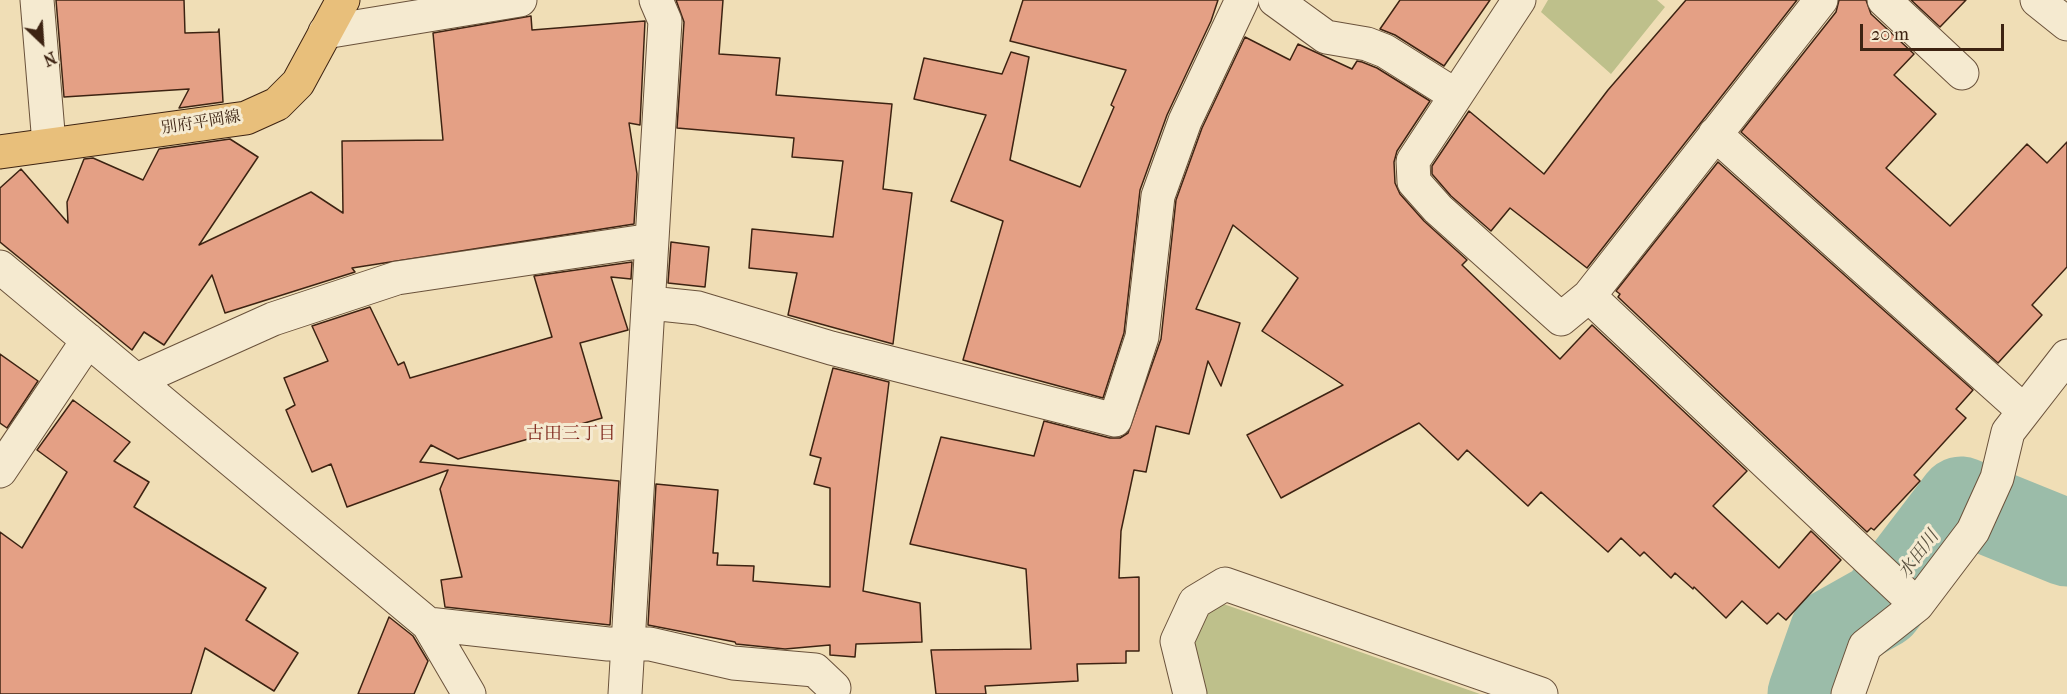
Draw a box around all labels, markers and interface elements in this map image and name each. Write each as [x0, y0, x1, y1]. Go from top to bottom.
north arrow [12, 12, 72, 72]
scale bar [1863, 12, 2007, 50]
text: 20 m [1871, 24, 1909, 45]
text: N [40, 48, 59, 70]
street label: 別府平岡線 [160, 107, 242, 139]
district label: 古田三丁目 [526, 424, 616, 446]
water label: 水田川 [1894, 527, 1944, 583]

